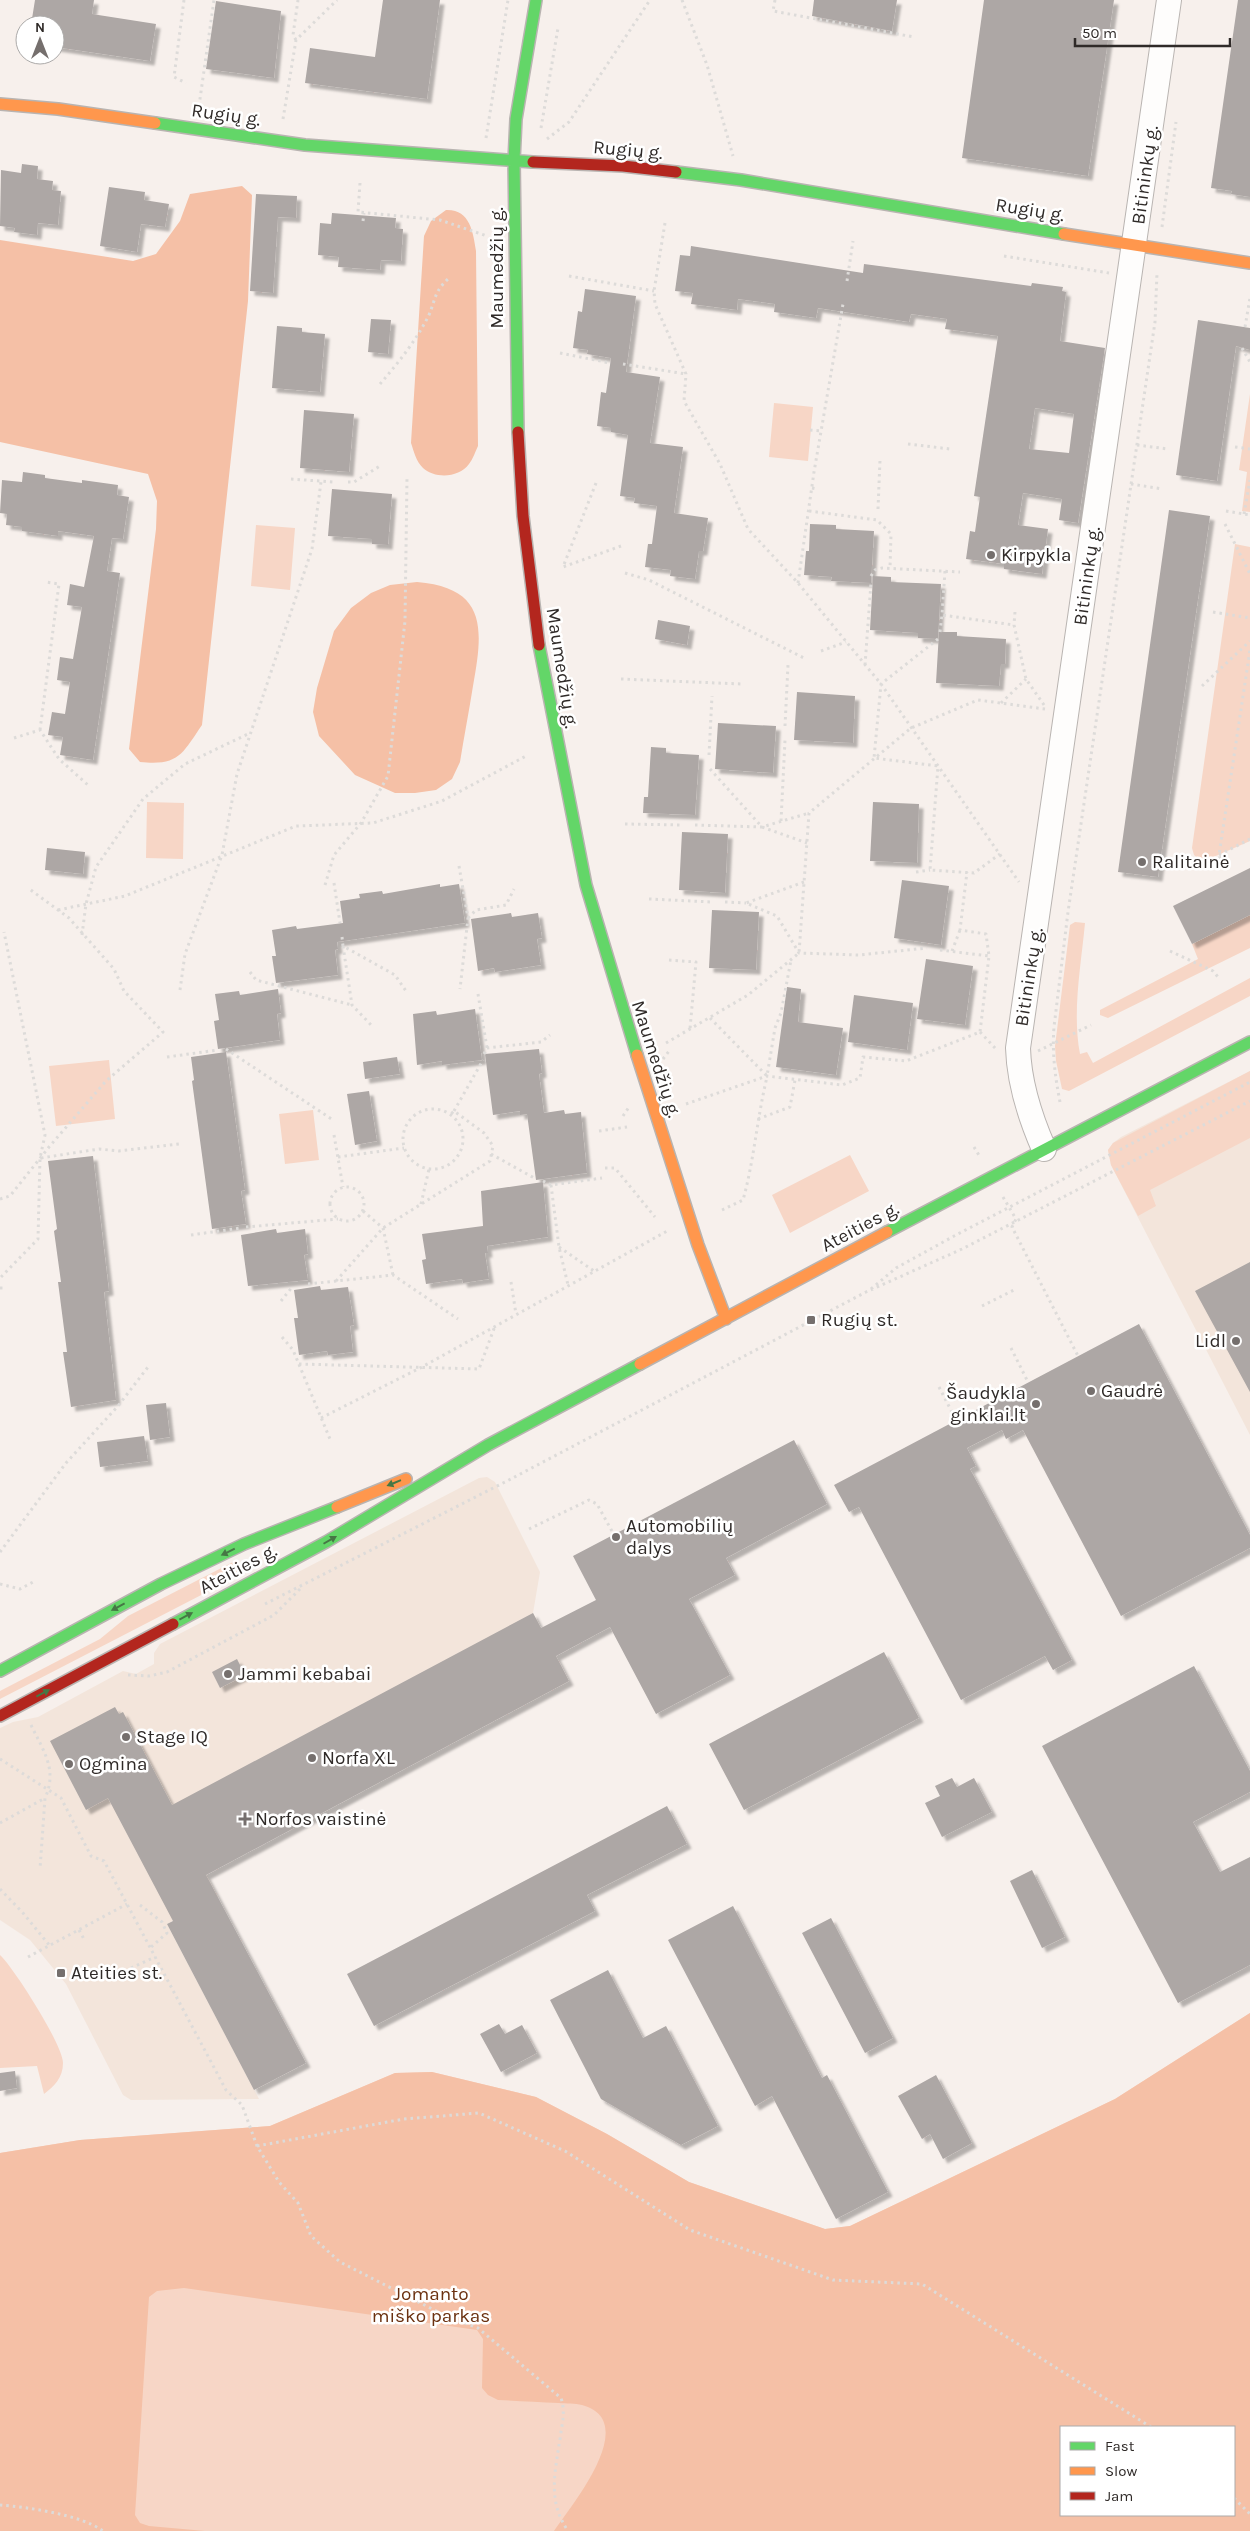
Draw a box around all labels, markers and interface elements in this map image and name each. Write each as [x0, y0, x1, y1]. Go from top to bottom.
north arrow [15, 15, 65, 65]
scale bar [1075, 15, 1230, 47]
text: N [35, 19, 45, 36]
text: 50 m [1082, 24, 1117, 42]
street label: Rugių g. [190, 99, 262, 131]
street label: Bitininkų g. [1127, 124, 1163, 226]
street label: Rugių g. [592, 136, 664, 164]
street label: Rugių g. [994, 194, 1066, 226]
street label: Maumedžių g. [486, 207, 508, 329]
street label: Bitininkų g. [1069, 525, 1105, 627]
place label: Kirpykla [1001, 544, 1072, 566]
marker: Kirpykla [985, 549, 997, 561]
street label: Maumedžių g. [542, 606, 582, 730]
place label: Ralitainė [1152, 851, 1230, 873]
marker: Ralitainė [1136, 856, 1148, 868]
street label: Bitininkų g. [1010, 926, 1048, 1028]
street label: Maumedžių g. [627, 998, 685, 1120]
street label: Ateities g. [817, 1197, 903, 1257]
place label: Rugių st. [821, 1309, 897, 1331]
marker: Rugių st. [805, 1314, 817, 1326]
place label: Lidl [1195, 1330, 1226, 1352]
marker: Lidl [1230, 1335, 1242, 1347]
place label: Gaudrė [1101, 1380, 1163, 1402]
place label: Šaudykla ginklai.lt [946, 1382, 1026, 1426]
marker: Gaudrė [1085, 1385, 1097, 1397]
marker: Šaudykla ginklai.lt [1030, 1398, 1042, 1410]
one-way arrow [387, 1480, 401, 1488]
place label: Automobilių dalys [626, 1515, 734, 1559]
marker: Automobilių dalys [610, 1531, 622, 1543]
one-way arrow [323, 1535, 336, 1544]
street label: Ateities g. [195, 1539, 281, 1599]
one-way arrow [221, 1548, 235, 1556]
one-way arrow [111, 1603, 125, 1612]
one-way arrow [179, 1612, 194, 1620]
place label: Jammi kebabai [238, 1663, 371, 1685]
marker: Jammi kebabai [222, 1668, 234, 1680]
one-way arrow [36, 1688, 50, 1697]
place label: Stage IQ [136, 1726, 208, 1748]
marker: Stage IQ [120, 1731, 132, 1743]
place label: Norfa XL [322, 1747, 395, 1769]
marker: Norfa XL [306, 1752, 318, 1764]
place label: Ogmina [79, 1753, 147, 1775]
marker: Ogmina [63, 1758, 75, 1770]
place label: Norfos vaistinė [255, 1808, 386, 1830]
marker: Norfos vaistinė [239, 1813, 251, 1825]
place label: Ateities st. [71, 1962, 162, 1984]
marker: Ateities st. [55, 1967, 67, 1979]
park label: Jomanto miško parkas [372, 2283, 490, 2327]
legend [1060, 2426, 1235, 2516]
text: Fast [1105, 2437, 1135, 2455]
text: Slow [1105, 2462, 1137, 2480]
text: Jam [1105, 2487, 1133, 2505]

